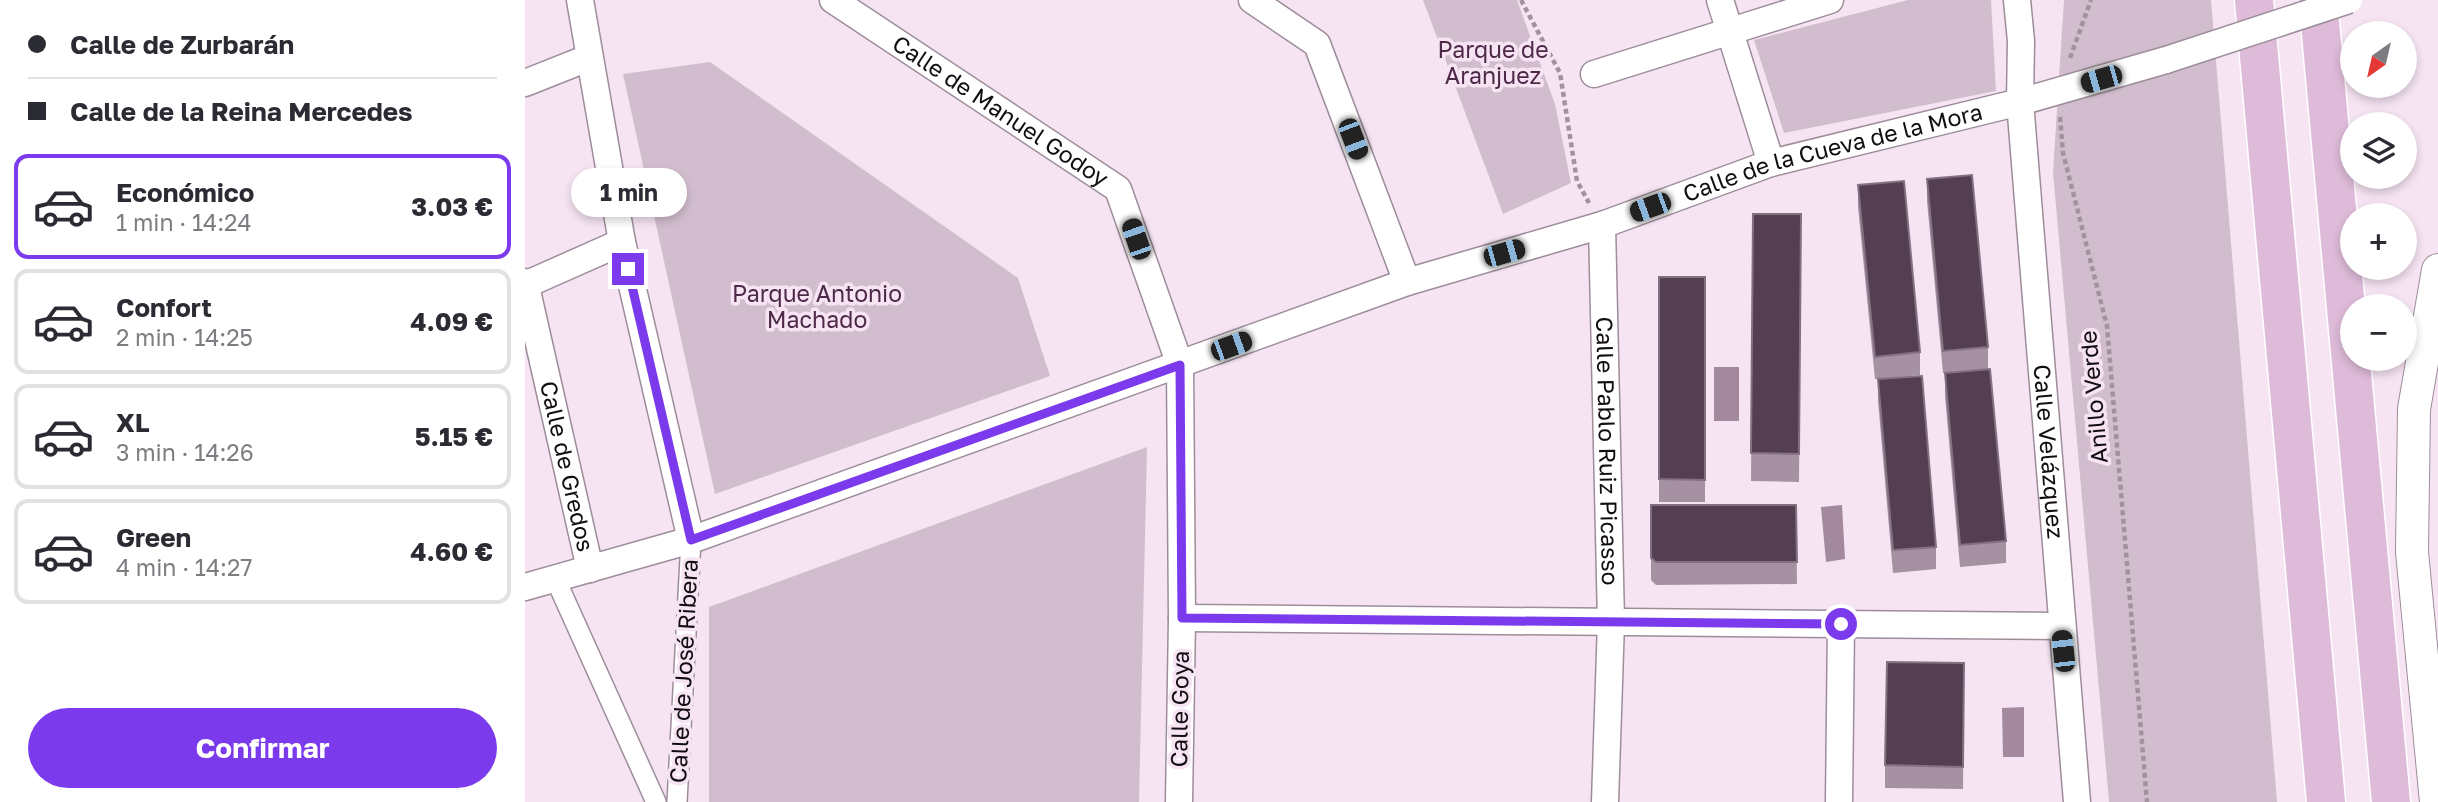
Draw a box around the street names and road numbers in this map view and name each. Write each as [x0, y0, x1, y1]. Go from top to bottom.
street label: Calle de Manuel Godoy [888, 29, 1114, 192]
street label: Calle de la Cueva de la Mora [1679, 97, 1985, 207]
street label: Calle Pablo Ruiz Picasso [1591, 316, 1625, 586]
street label: Anillo Verde [2073, 329, 2113, 465]
street label: Calle Velázquez [2028, 363, 2071, 540]
street label: Calle de Gredos [535, 378, 601, 554]
street label: Calle de José Ribera [663, 558, 703, 784]
street label: Calle Goya [1164, 650, 1194, 768]

